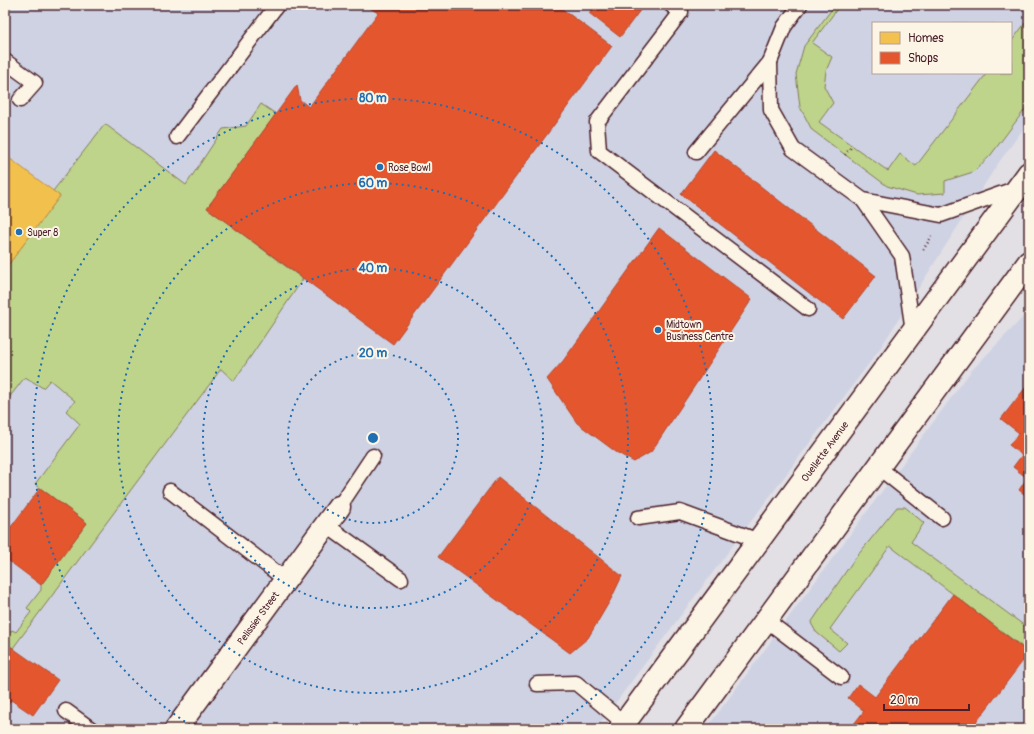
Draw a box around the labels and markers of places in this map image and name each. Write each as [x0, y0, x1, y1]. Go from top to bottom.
marker: Rose Bowl [375, 162, 385, 172]
place label: Rose Bowl [388, 162, 431, 174]
marker: Super 8 [14, 227, 24, 237]
place label: Super 8 [27, 227, 58, 239]
place label: Midtown Business Centre [666, 319, 733, 343]
marker: Midtown Business Centre [653, 325, 663, 335]
centre of rings [366, 431, 380, 445]

